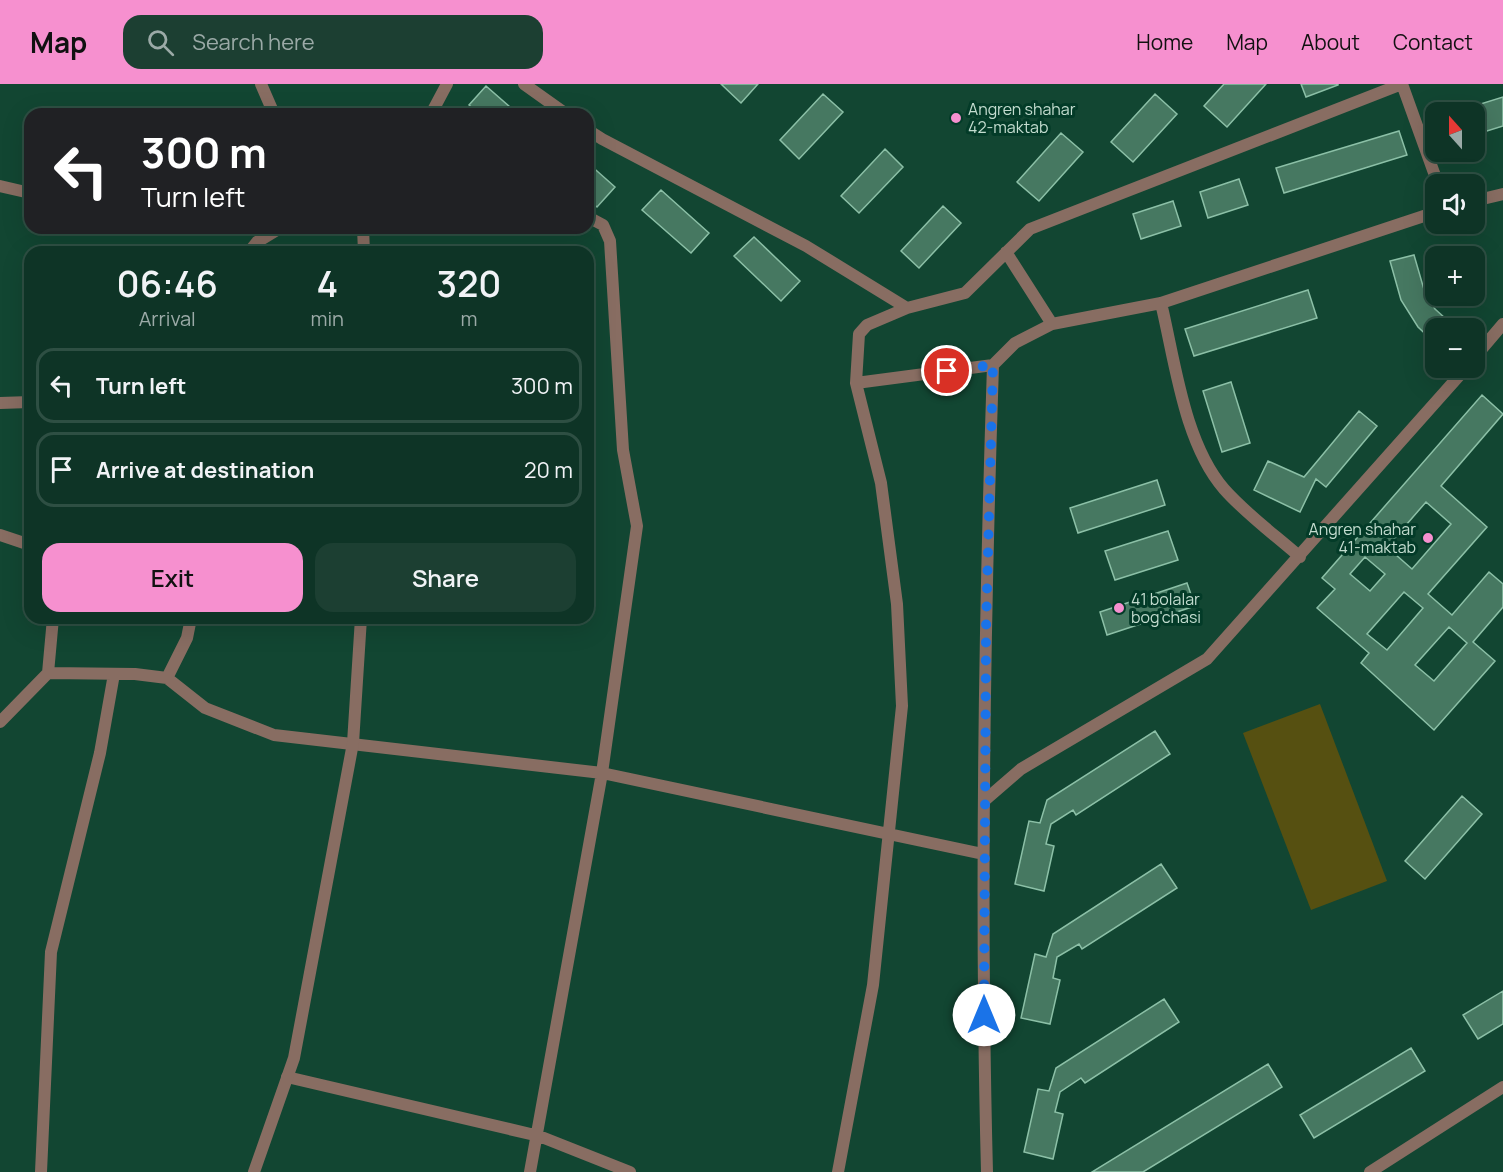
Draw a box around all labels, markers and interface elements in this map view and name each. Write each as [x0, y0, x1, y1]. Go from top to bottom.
search box [123, 15, 543, 69]
text: Map [30, 23, 87, 61]
icon: search [144, 26, 177, 59]
text: Search here [192, 27, 315, 57]
text: Home [1136, 28, 1193, 56]
text: Map [1226, 28, 1268, 56]
text: About [1301, 28, 1360, 56]
text: Contact [1393, 28, 1473, 56]
place label: Angren shahar 42-maktab [968, 98, 1076, 138]
north arrow [1425, 102, 1485, 162]
map controls [1425, 102, 1485, 378]
marker: Angren shahar 42-maktab [949, 111, 963, 125]
text: 300 m [141, 123, 267, 181]
icon: left [42, 132, 120, 210]
button: sound [1425, 174, 1485, 234]
text: Turn left [141, 178, 245, 215]
button: + [1425, 246, 1485, 306]
text: 06:46 [117, 259, 218, 308]
text: 4 [316, 259, 338, 308]
text: 320 [437, 259, 501, 308]
text: Arrival [139, 305, 196, 332]
text: min [310, 305, 344, 332]
text: m [461, 305, 477, 332]
button: − [1425, 318, 1485, 378]
pin [921, 345, 972, 396]
icon: arrive [930, 354, 963, 387]
icon: left [45, 369, 78, 402]
text: Turn left [96, 371, 186, 401]
text: 300 m [511, 371, 573, 401]
icon: arrive [45, 453, 78, 486]
text: Arrive at destination [96, 455, 314, 485]
text: 20 m [524, 455, 573, 485]
place label: Angren shahar 41-maktab [1309, 518, 1416, 558]
marker: Angren shahar 41-maktab [1421, 531, 1435, 545]
button: Exit [42, 543, 303, 612]
button: Share [315, 543, 576, 612]
place label: 41 bolalar bog'chasi [1131, 588, 1201, 628]
marker: 41 bolalar bog'chasi [1112, 601, 1126, 615]
position arrow [952, 983, 1016, 1047]

